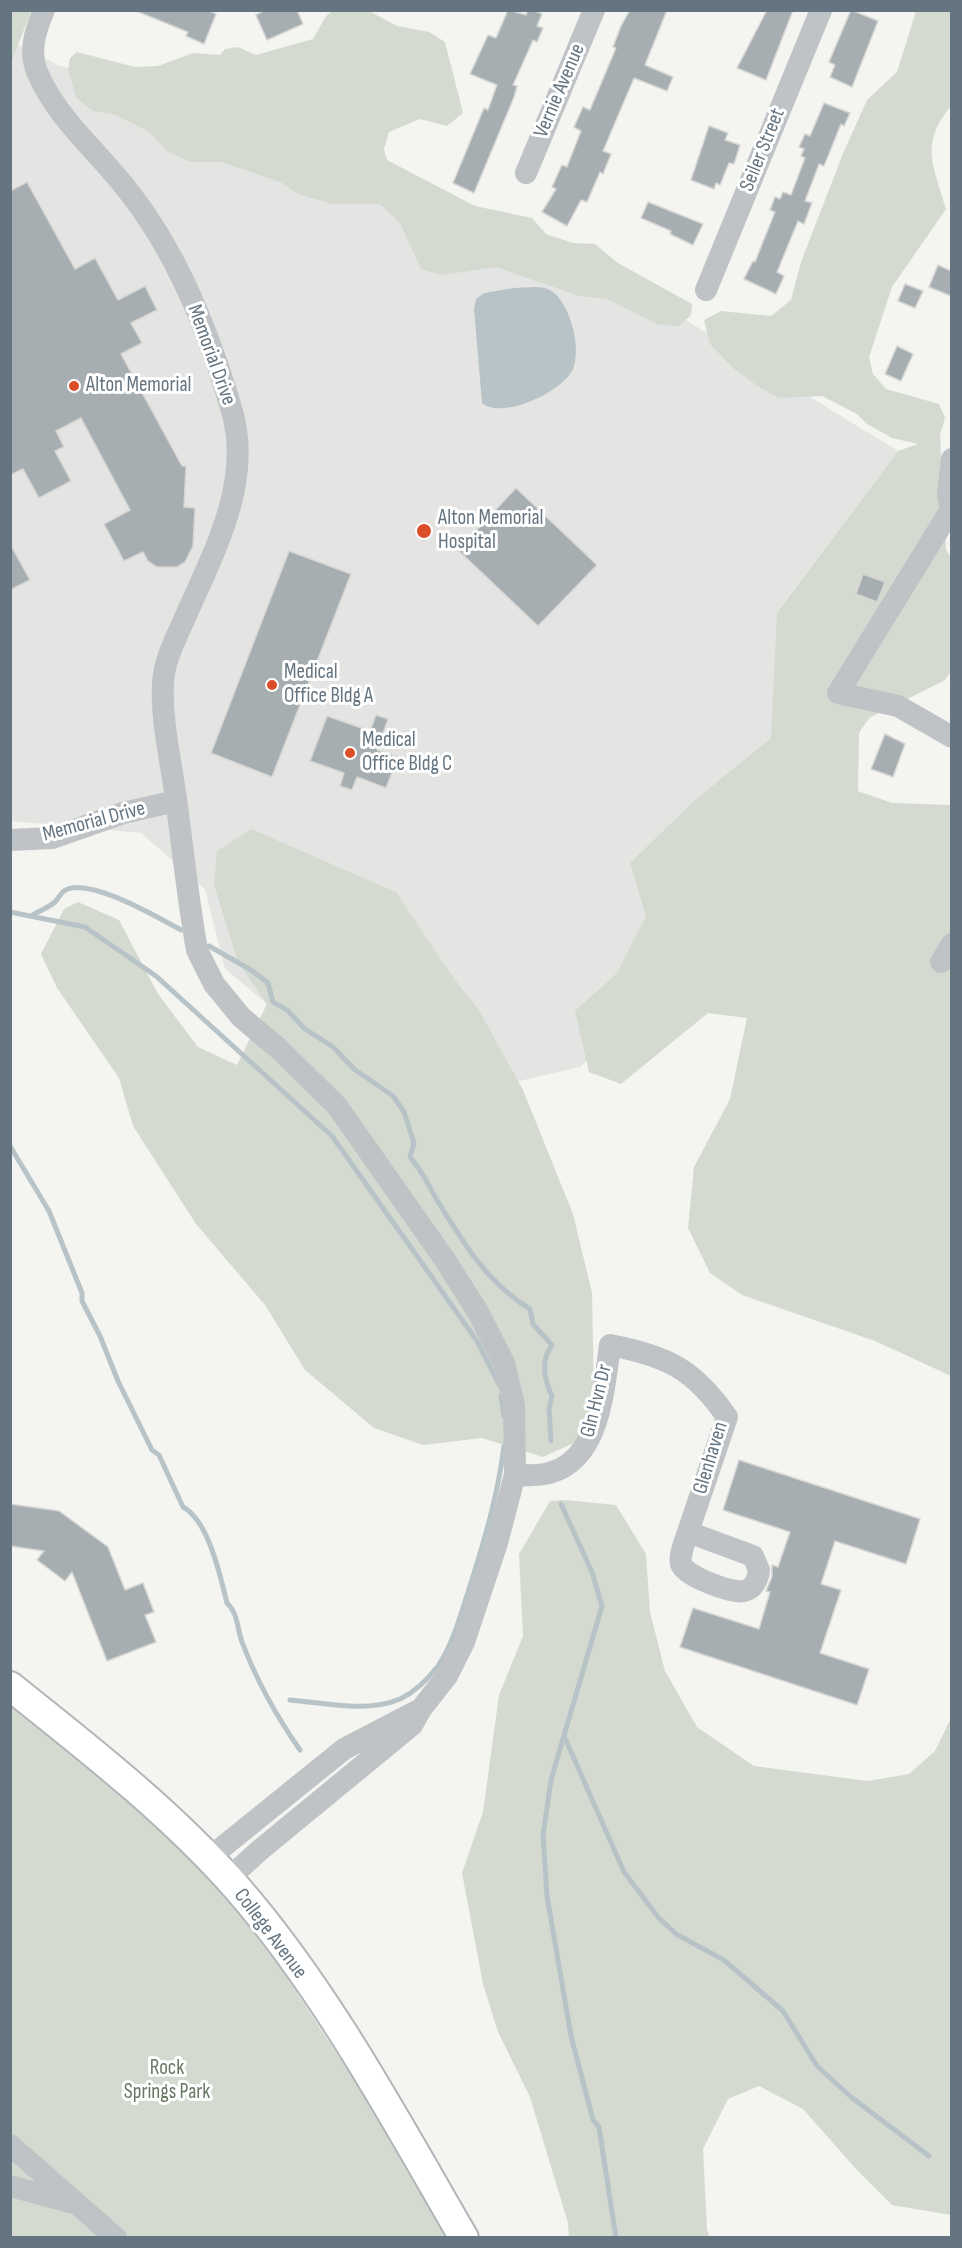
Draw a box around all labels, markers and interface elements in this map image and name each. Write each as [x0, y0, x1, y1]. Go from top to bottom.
street label: Vernie Avenue [529, 40, 591, 142]
street label: Seiler Street [735, 105, 791, 195]
street label: Memorial Drive [181, 301, 241, 409]
place label: Alton Memorial [86, 373, 191, 399]
marker: Alton Memorial [67, 379, 81, 393]
place label: Alton Memorial Hospital [438, 506, 543, 556]
marker: Alton Memorial Hospital [415, 522, 433, 540]
place label: Medical Office Bldg A [284, 660, 373, 710]
marker: Medical Office Bldg A [265, 678, 279, 692]
place label: Medical Office Bldg C [362, 728, 452, 778]
marker: Medical Office Bldg C [343, 746, 357, 760]
street label: Memorial Drive [40, 796, 148, 848]
street label: Gln Hvn Dr [576, 1362, 618, 1440]
street label: Glenhaven [688, 1419, 734, 1497]
street label: College Avenue [228, 1884, 312, 1984]
park label: Rock Springs Park [124, 2056, 210, 2106]

